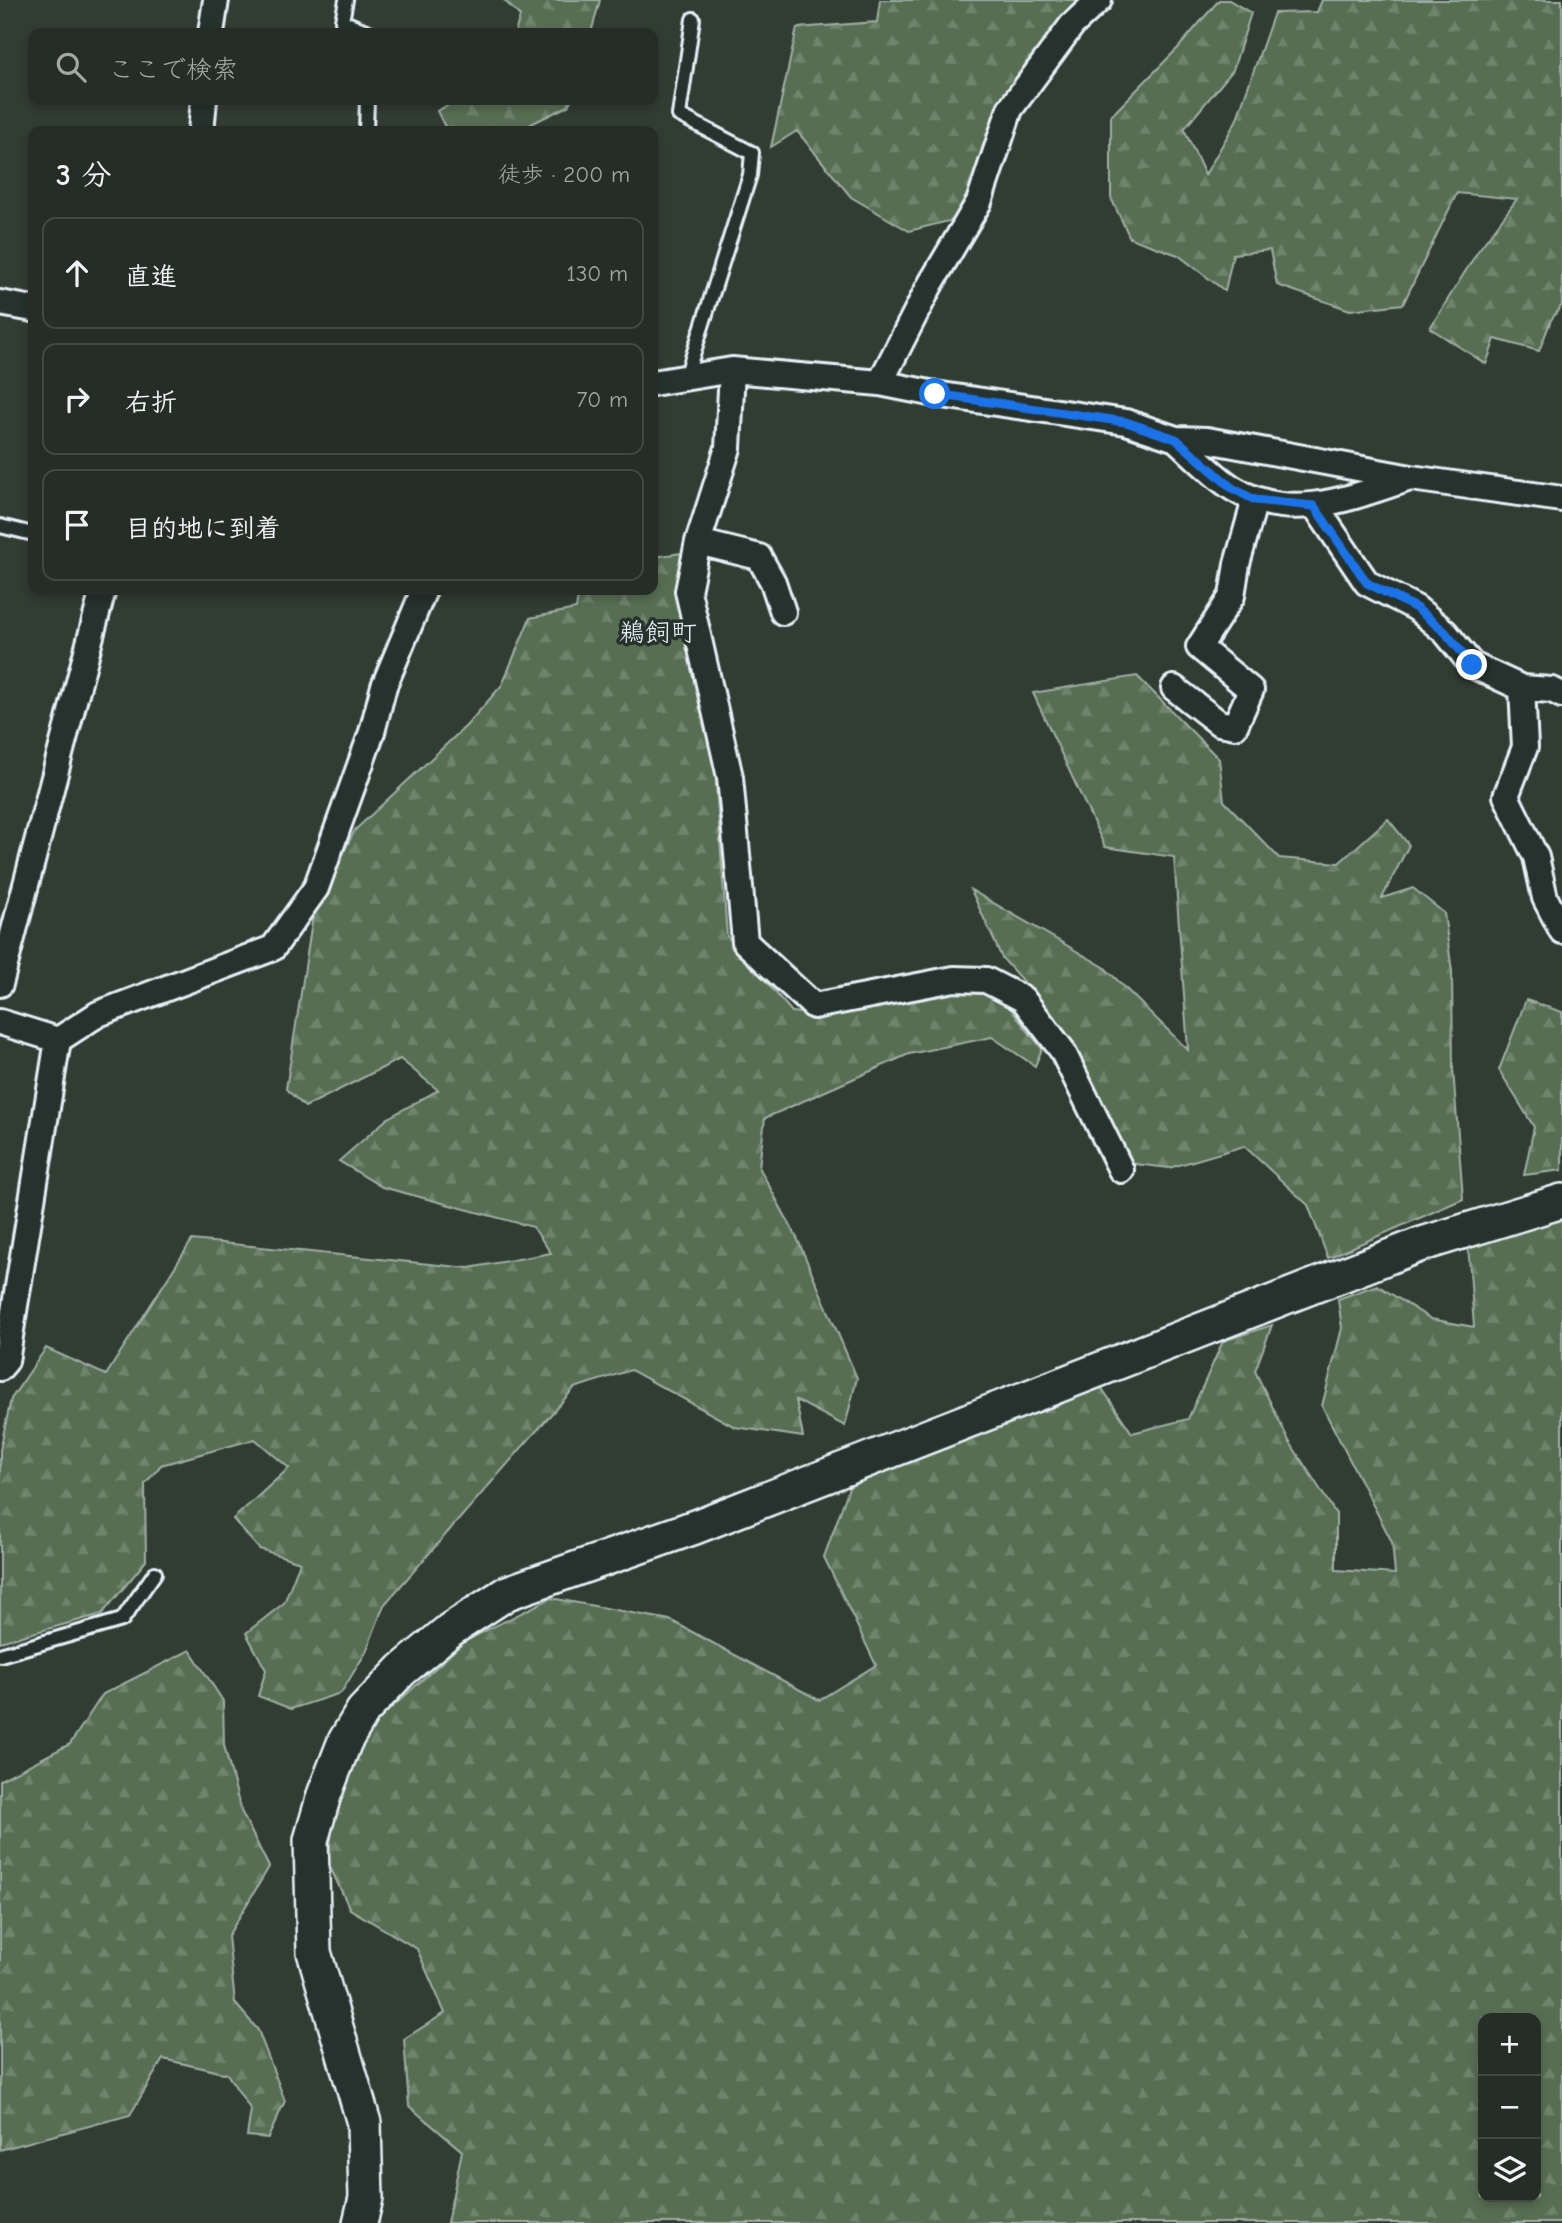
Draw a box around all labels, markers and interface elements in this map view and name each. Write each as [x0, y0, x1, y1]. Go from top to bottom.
search box [28, 28, 658, 105]
icon: search [52, 48, 90, 86]
text: ここで検索 [108, 55, 238, 85]
text: 3 分 [56, 158, 111, 193]
text: 徒歩 · 200 m [498, 161, 630, 188]
icon: ahead [58, 254, 96, 292]
text: 130 m [567, 260, 628, 287]
text: 直進 [125, 262, 177, 292]
route start [919, 378, 950, 409]
icon: right [58, 380, 96, 418]
text: 70 m [576, 386, 628, 413]
text: 右折 [125, 388, 177, 418]
icon: arrive [58, 506, 96, 544]
text: 目的地に到着 [125, 514, 281, 544]
district label: 鵜飼町 [619, 618, 697, 648]
route end [1456, 649, 1487, 680]
map controls [1478, 2013, 1541, 2202]
button: + [1478, 2013, 1541, 2076]
button: − [1478, 2076, 1541, 2139]
button: layers [1478, 2139, 1541, 2202]

